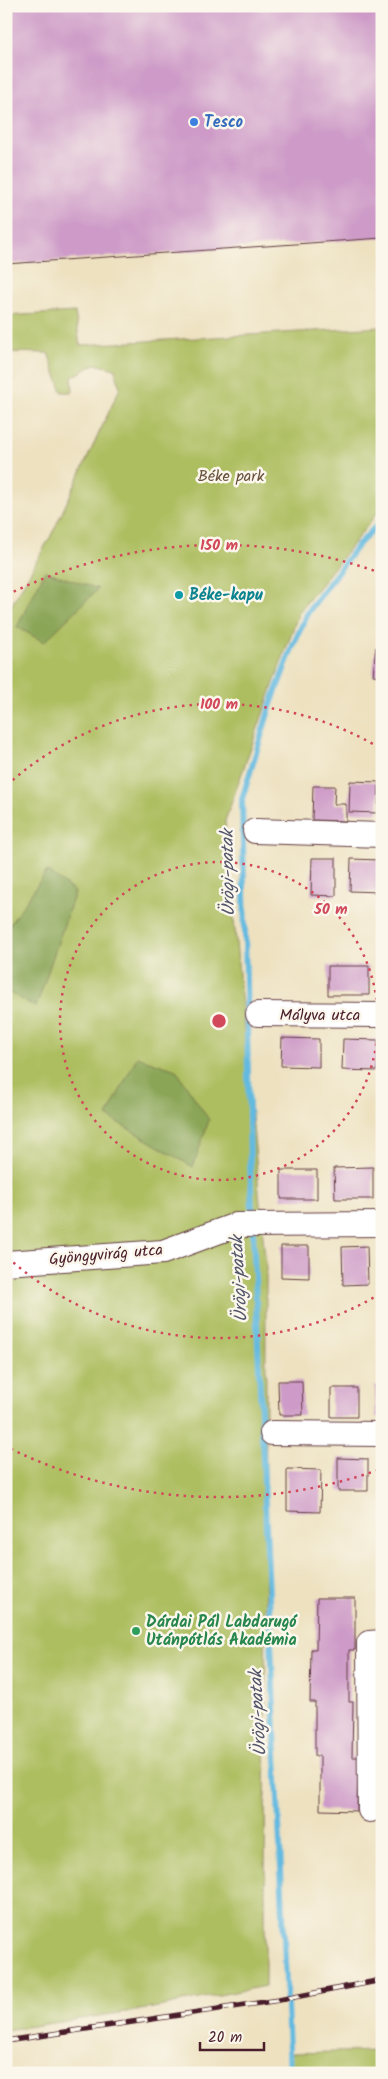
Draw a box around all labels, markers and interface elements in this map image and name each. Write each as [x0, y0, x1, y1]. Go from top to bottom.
place label: Tesco [204, 110, 243, 135]
marker: Tesco [188, 116, 200, 128]
park label: Béke park [198, 464, 265, 489]
text: 150 m [200, 534, 238, 558]
place label: Béke-kapu [189, 583, 263, 608]
marker: Béke-kapu [173, 589, 185, 601]
text: 100 m [200, 693, 238, 717]
water label: Ürögi-patak [214, 827, 244, 917]
text: 50 m [313, 898, 348, 922]
street label: Mályva utca [280, 1003, 360, 1028]
centre of rings [210, 1012, 228, 1030]
water label: Ürögi-patak [223, 1232, 257, 1323]
street label: Gyöngyvirág utca [48, 1238, 164, 1272]
place label: Dárdai Pál Labdarugó Utánpótlás Akadémia [146, 1610, 298, 1653]
marker: Dárdai Pál Labdarugó Utánpótlás Akadémia [130, 1625, 142, 1637]
water label: Ürögi-patak [242, 1666, 276, 1757]
scale bar [200, 2019, 264, 2051]
text: 20 m [208, 2026, 242, 2050]

